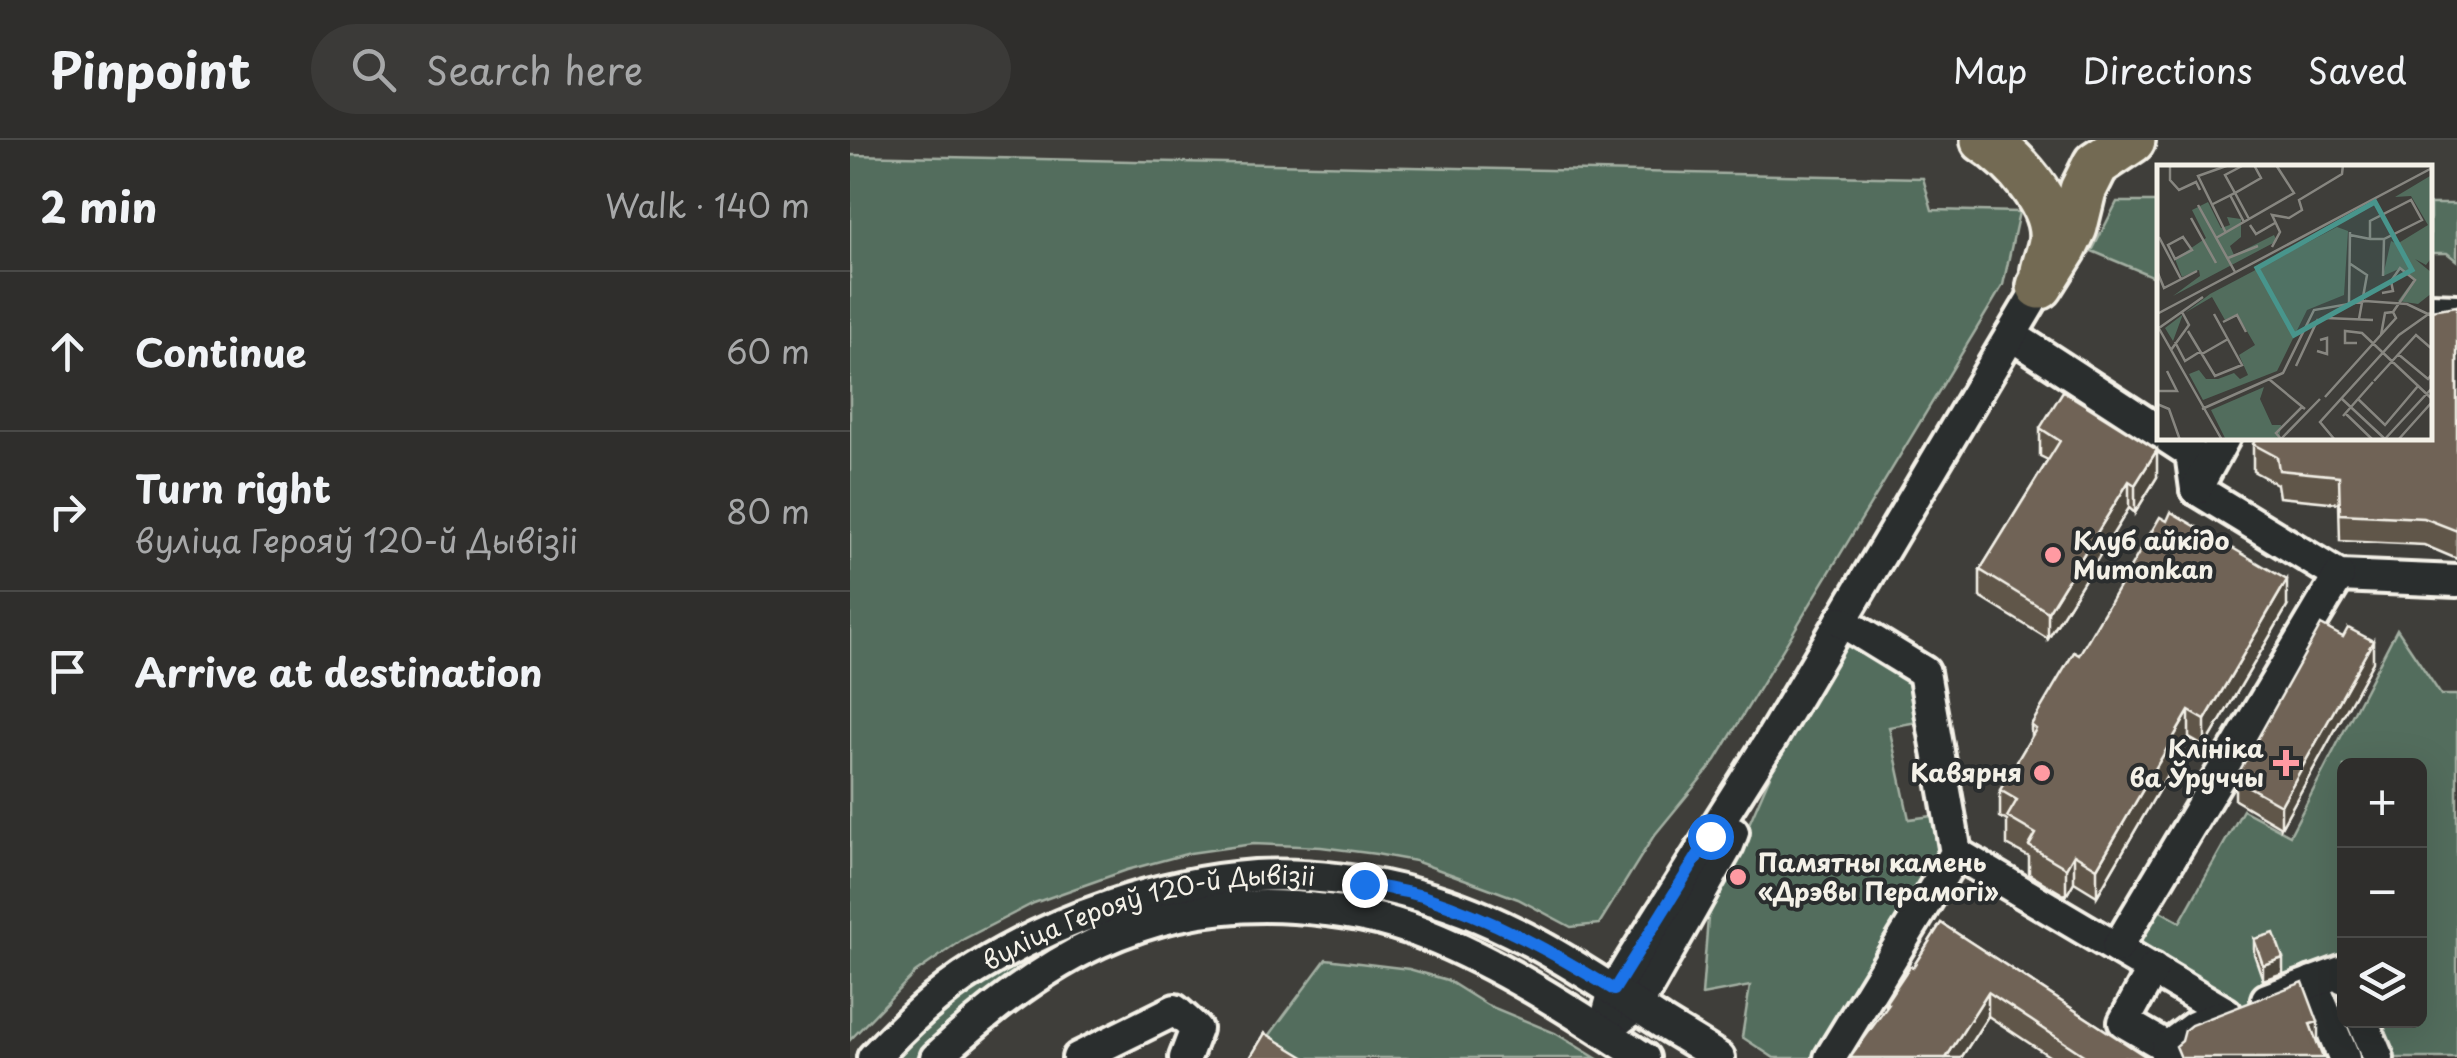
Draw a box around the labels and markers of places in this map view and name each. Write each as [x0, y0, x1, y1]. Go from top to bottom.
place label: Клуб айкідо Mumonkan [2073, 521, 2229, 588]
marker: Клуб айкідо Mumonkan [2042, 544, 2064, 566]
place label: Клініка ва Ўруччы [2130, 729, 2264, 796]
marker: Клініка ва Ўруччы [2273, 750, 2299, 776]
place label: Кавярня [1911, 753, 2022, 791]
marker: Кавярня [2031, 762, 2053, 784]
place label: Памятны камень «Дрэвы Перамогі» [1758, 843, 1999, 910]
marker: Памятны камень «Дрэвы Перамогі» [1727, 866, 1749, 888]

